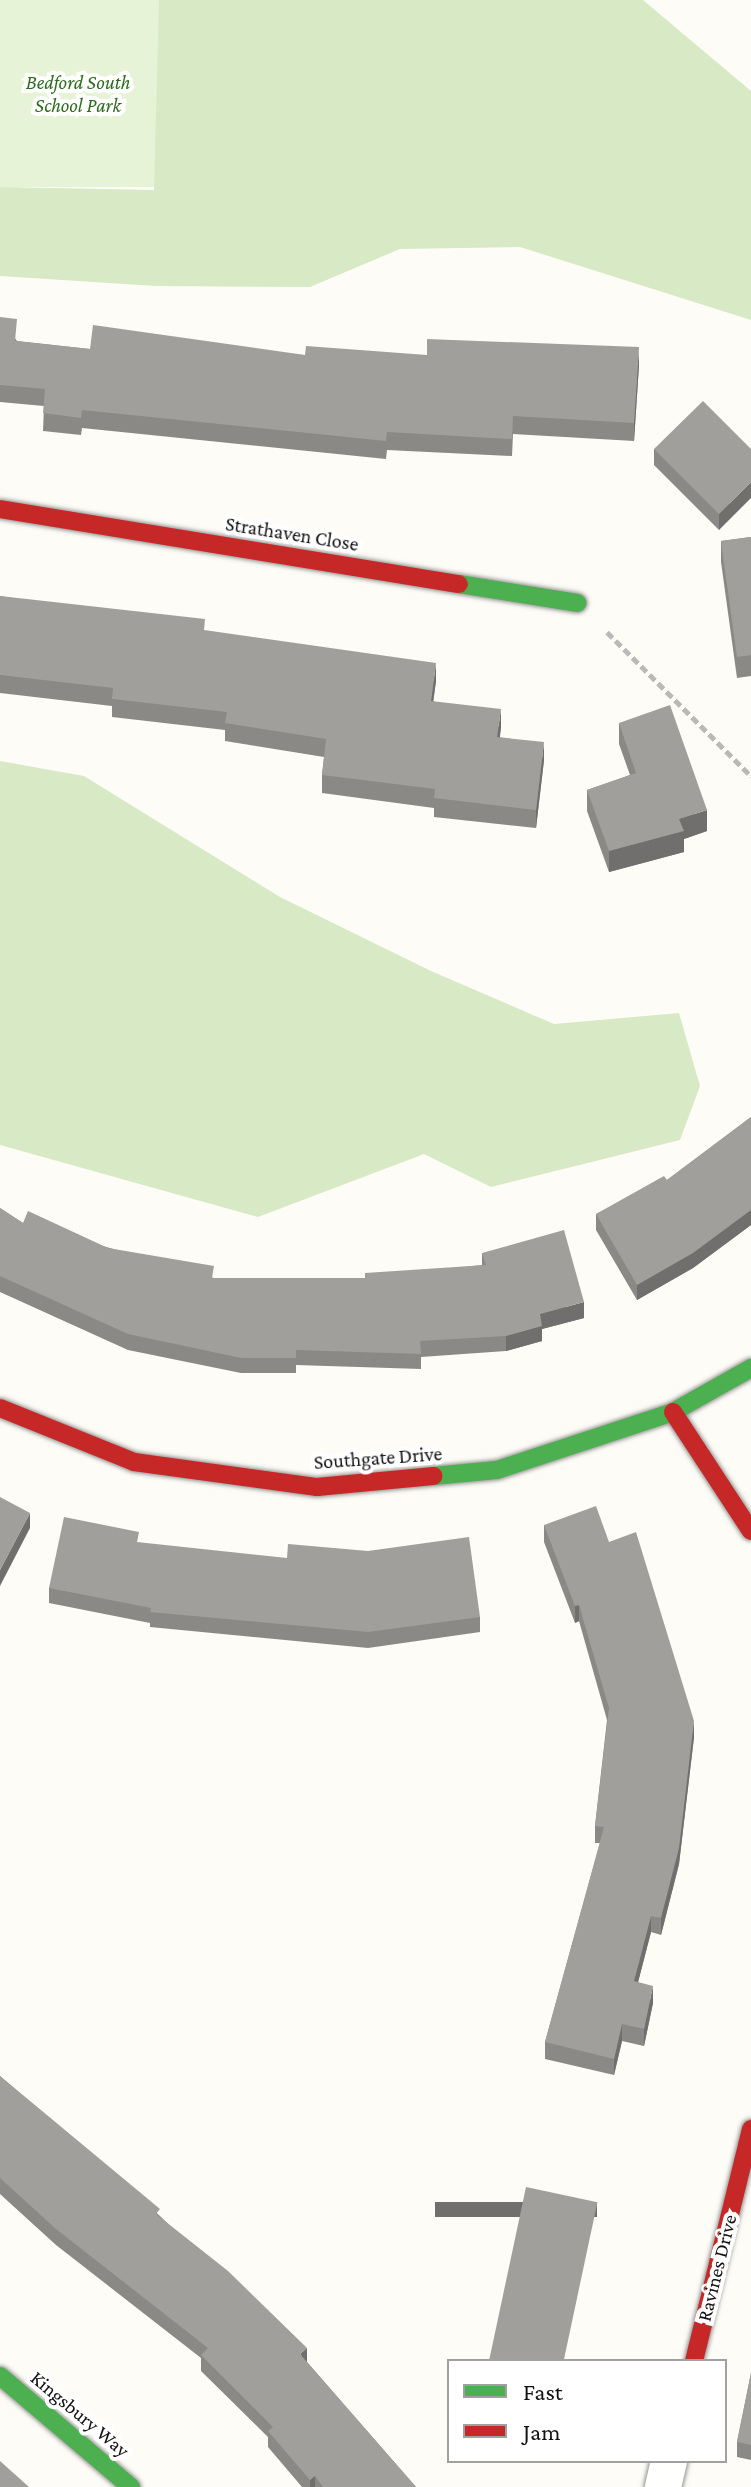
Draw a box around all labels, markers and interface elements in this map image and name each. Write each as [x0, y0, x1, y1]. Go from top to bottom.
park label: Bedford South School Park [26, 70, 130, 117]
street label: Strathaven Close [224, 512, 360, 556]
street label: Southgate Drive [313, 1442, 443, 1474]
street label: Ravines Drive [692, 2212, 742, 2324]
legend [447, 2359, 727, 2463]
street label: Kingsbury Way [26, 2366, 134, 2462]
text: Fast [523, 2378, 563, 2405]
text: Jam [523, 2418, 561, 2445]

